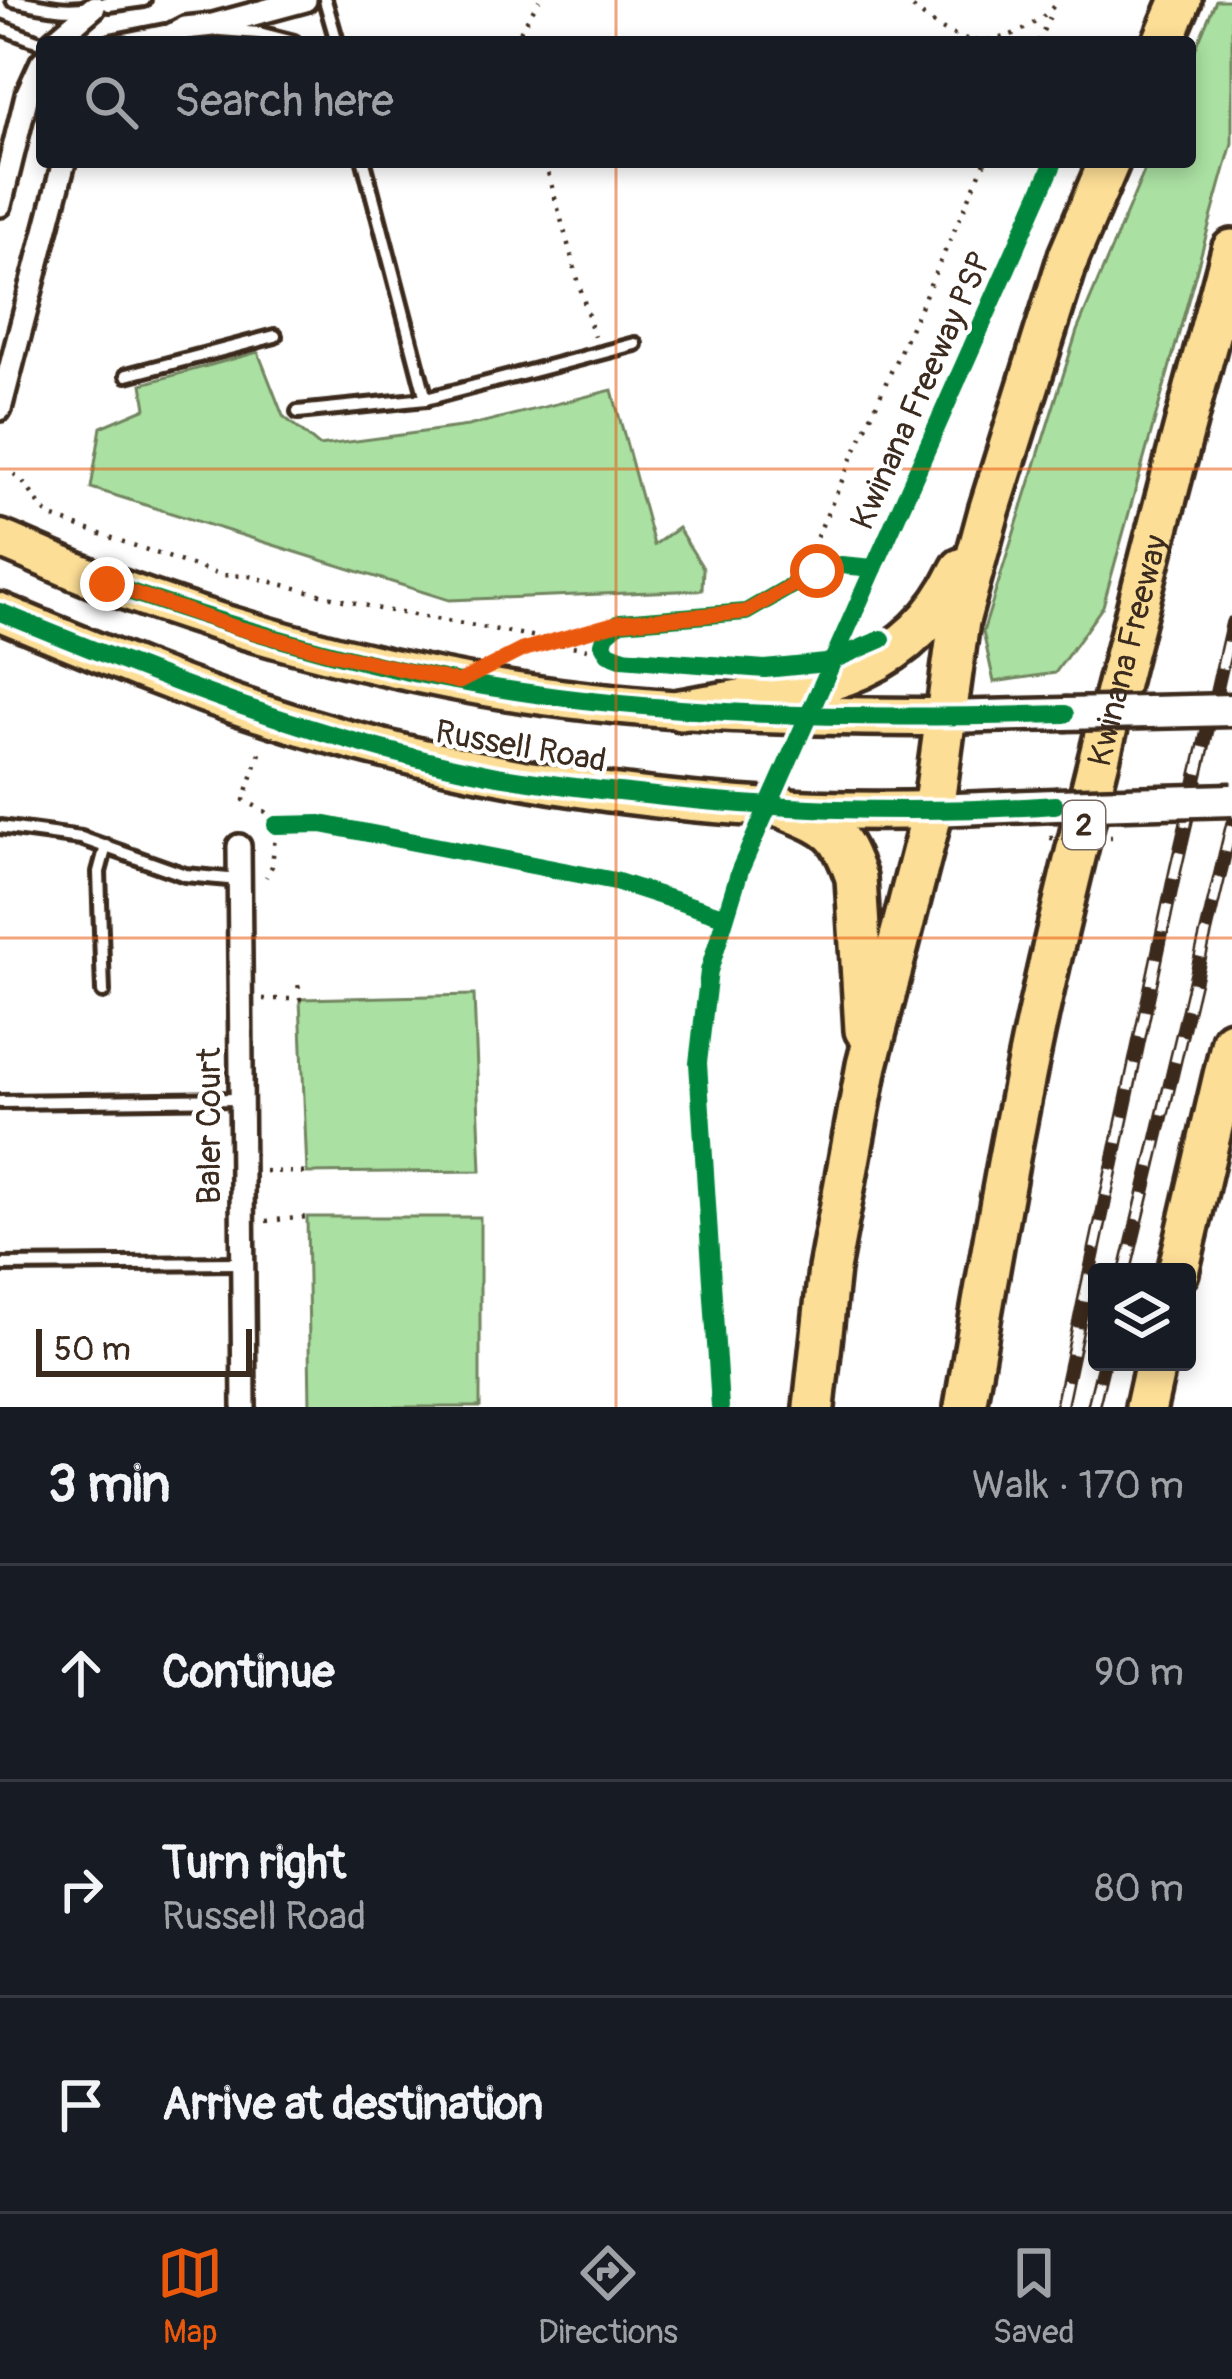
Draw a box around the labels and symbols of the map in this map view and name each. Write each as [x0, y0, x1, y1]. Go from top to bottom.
street label: Kwinana Freeway PSP [842, 245, 1001, 536]
street label: Kwinana Freeway [1079, 531, 1177, 771]
route start [790, 544, 844, 598]
route end [80, 557, 134, 611]
street label: Russell Road [432, 711, 609, 782]
road number: 2 [1063, 801, 1105, 849]
street label: Baler Court [189, 1047, 230, 1204]
scale bar [36, 1323, 252, 1376]

